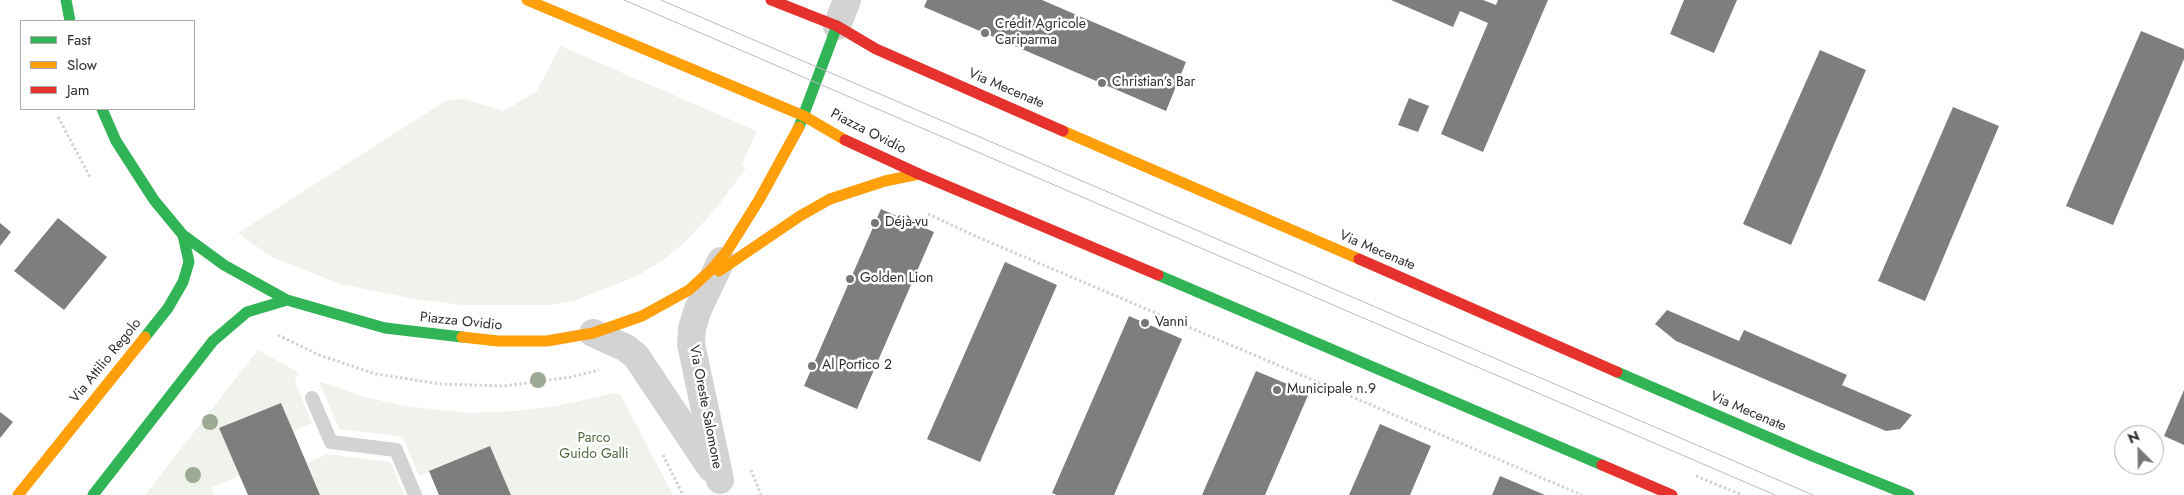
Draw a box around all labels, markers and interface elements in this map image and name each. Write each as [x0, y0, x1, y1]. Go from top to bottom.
place label: Crédit Agricole Cariparma [995, 17, 1086, 49]
legend [20, 20, 195, 110]
marker: Crédit Agricole Cariparma [979, 27, 991, 39]
text: Fast [67, 29, 91, 51]
text: Slow [67, 54, 97, 76]
street label: Via Mecenate [965, 65, 1047, 113]
place label: Christian’s Bar [1112, 75, 1195, 91]
marker: Christian’s Bar [1096, 77, 1108, 89]
text: Jam [67, 79, 90, 101]
street label: Piazza Ovidio [827, 106, 909, 158]
place label: Déjà-vu [885, 215, 928, 231]
marker: Déjà-vu [869, 217, 881, 229]
street label: Via Mecenate [1336, 227, 1418, 275]
place label: Golden Lion [860, 271, 933, 287]
marker: Golden Lion [844, 273, 856, 285]
street label: Piazza Ovidio [419, 309, 503, 335]
street label: Via Attilio Regolo [67, 315, 145, 407]
place label: Vanni [1155, 315, 1188, 331]
marker: Vanni [1139, 317, 1151, 329]
street label: Via Oreste Salomone [685, 344, 725, 470]
place label: Al Portico 2 [822, 358, 892, 374]
marker: Al Portico 2 [806, 360, 818, 372]
place label: Municipale n.9 [1287, 382, 1376, 398]
marker: Municipale n.9 [1271, 384, 1283, 396]
street label: Via Mecenate [1707, 388, 1789, 436]
north arrow [2114, 425, 2164, 475]
text: N [2125, 426, 2143, 448]
park label: Parco Guido Galli [559, 431, 629, 464]

